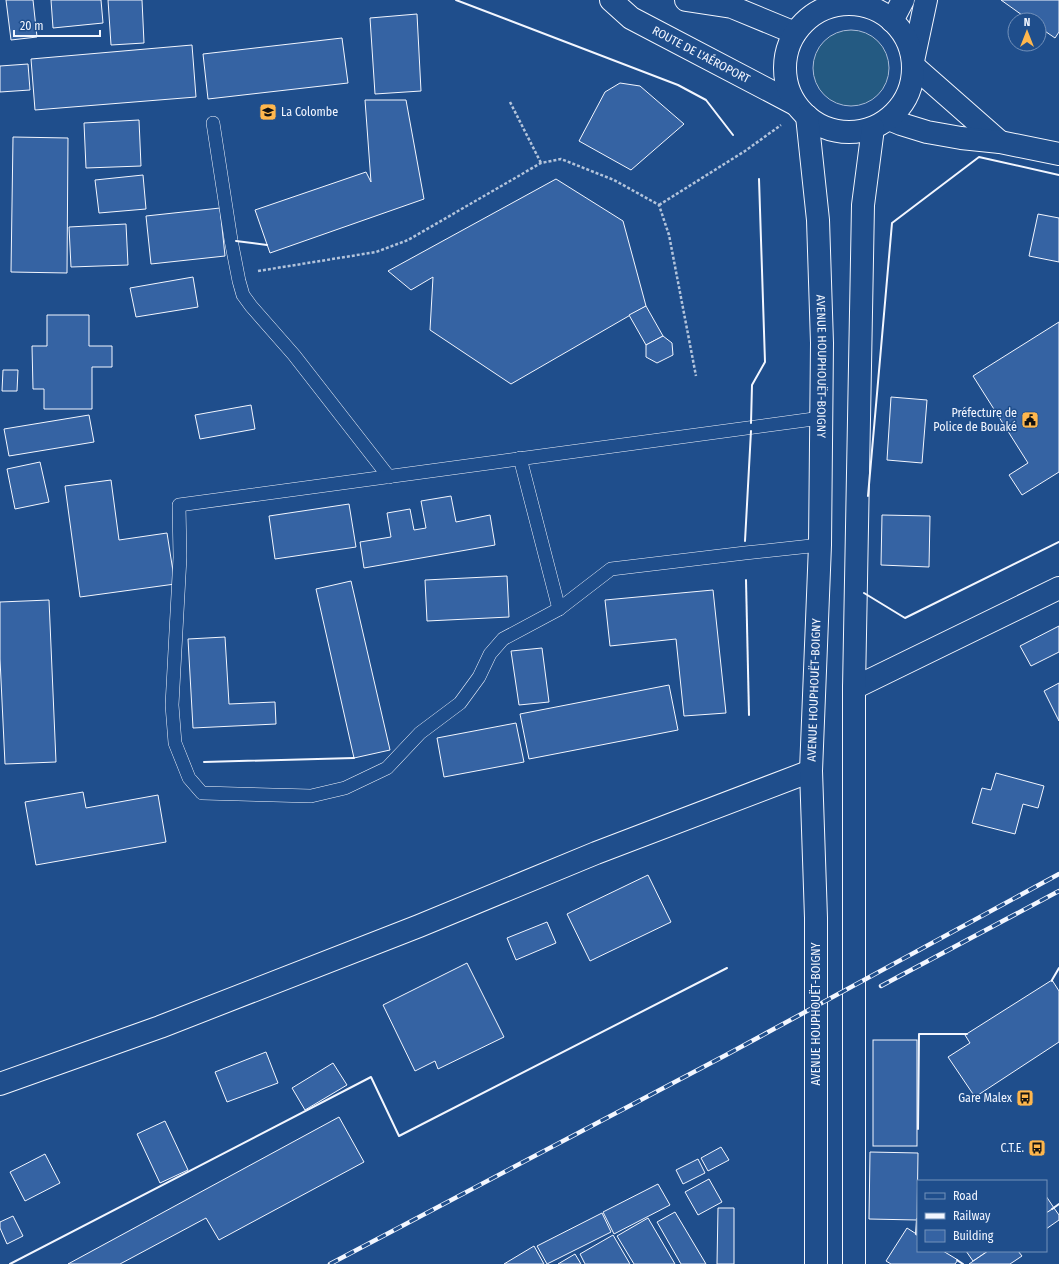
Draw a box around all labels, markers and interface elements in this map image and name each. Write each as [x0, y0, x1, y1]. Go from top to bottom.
scale bar [14, 12, 100, 38]
north arrow [1007, 12, 1047, 52]
text: N [1024, 16, 1030, 29]
text: 20 m [20, 19, 44, 33]
street label: ROUTE DE L'AÉROPORT [650, 23, 753, 86]
school or university icon: La Colombe [258, 102, 278, 122]
place label: La Colombe [281, 105, 338, 119]
street label: AVENUE HOUPHOUËT-BOIGNY [813, 295, 830, 438]
place label: Préfecture de Police de Bouaké [933, 406, 1017, 434]
public building icon: Préfecture de Police de Bouaké [1020, 410, 1040, 430]
street label: AVENUE HOUPHOUËT-BOIGNY [804, 618, 823, 762]
street label: AVENUE HOUPHOUËT-BOIGNY [808, 942, 823, 1086]
bus stop icon: Gare Malex [1015, 1088, 1035, 1108]
place label: Gare Malex [958, 1091, 1013, 1105]
bus stop icon: C.T.E. [1027, 1138, 1047, 1158]
place label: C.T.E. [1001, 1141, 1024, 1155]
legend [917, 1180, 1047, 1252]
text: Road [953, 1189, 978, 1203]
text: Railway [953, 1209, 991, 1223]
text: Building [953, 1229, 994, 1243]

